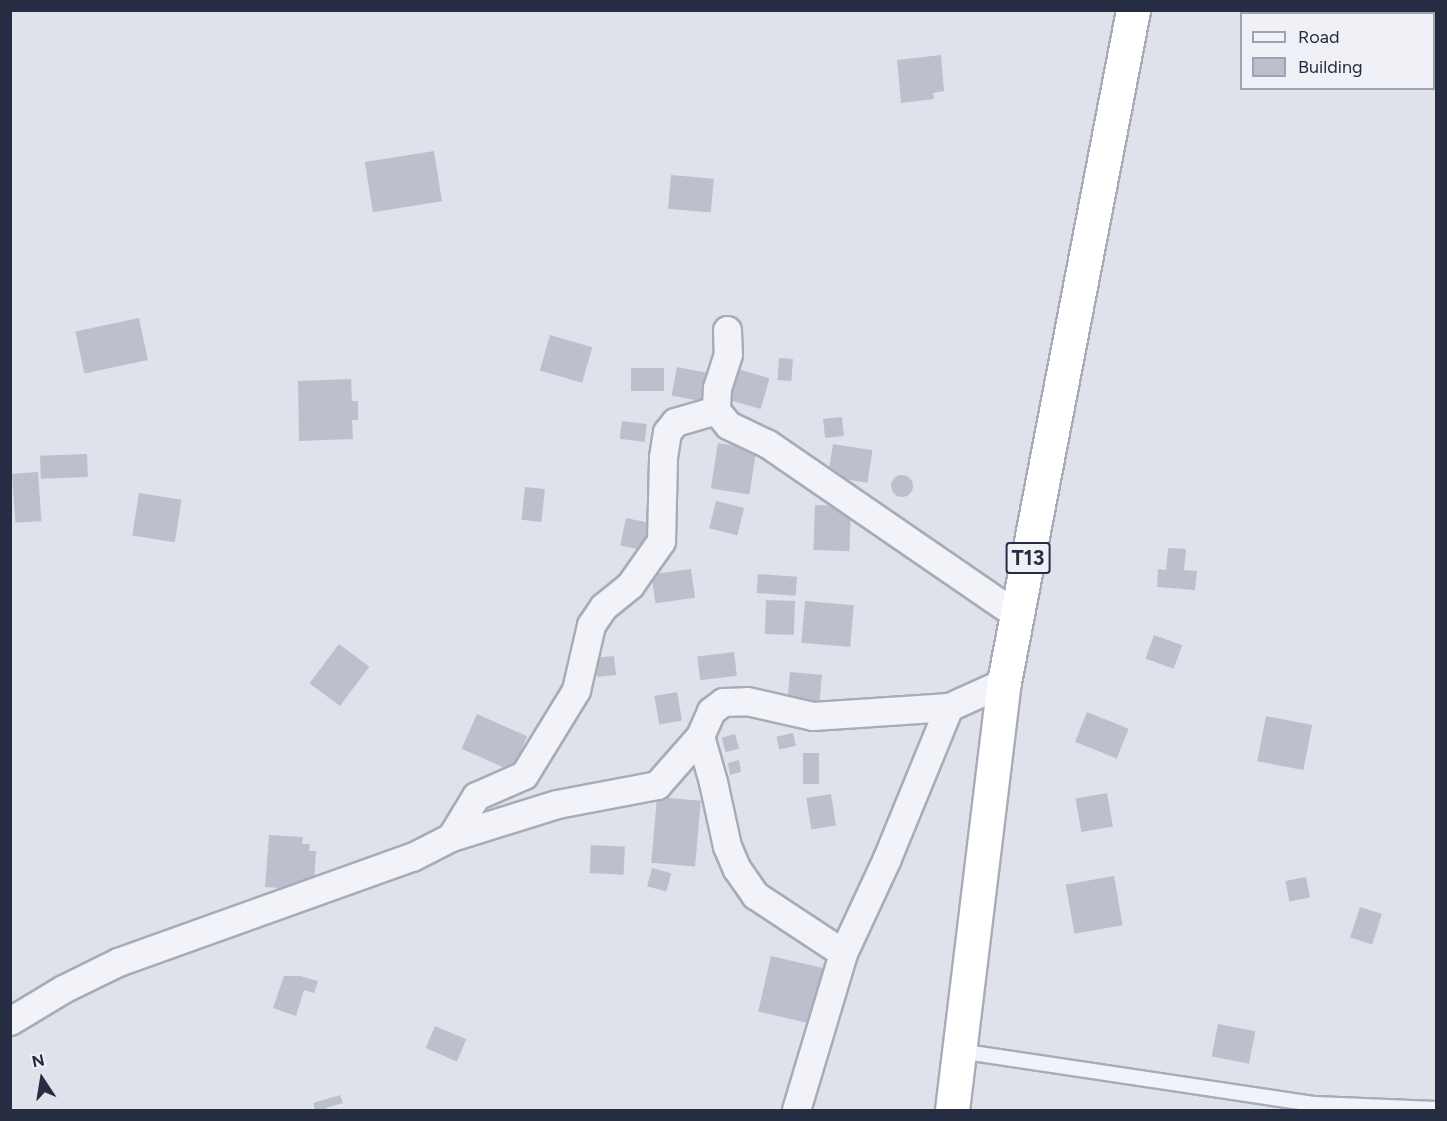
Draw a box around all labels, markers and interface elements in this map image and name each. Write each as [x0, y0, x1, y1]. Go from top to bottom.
legend [1240, 12, 1435, 90]
text: Road [1298, 26, 1339, 48]
text: Building [1298, 56, 1363, 78]
road number: T13 [1006, 540, 1050, 576]
north arrow [12, 1049, 72, 1109]
text: N [30, 1050, 46, 1071]

